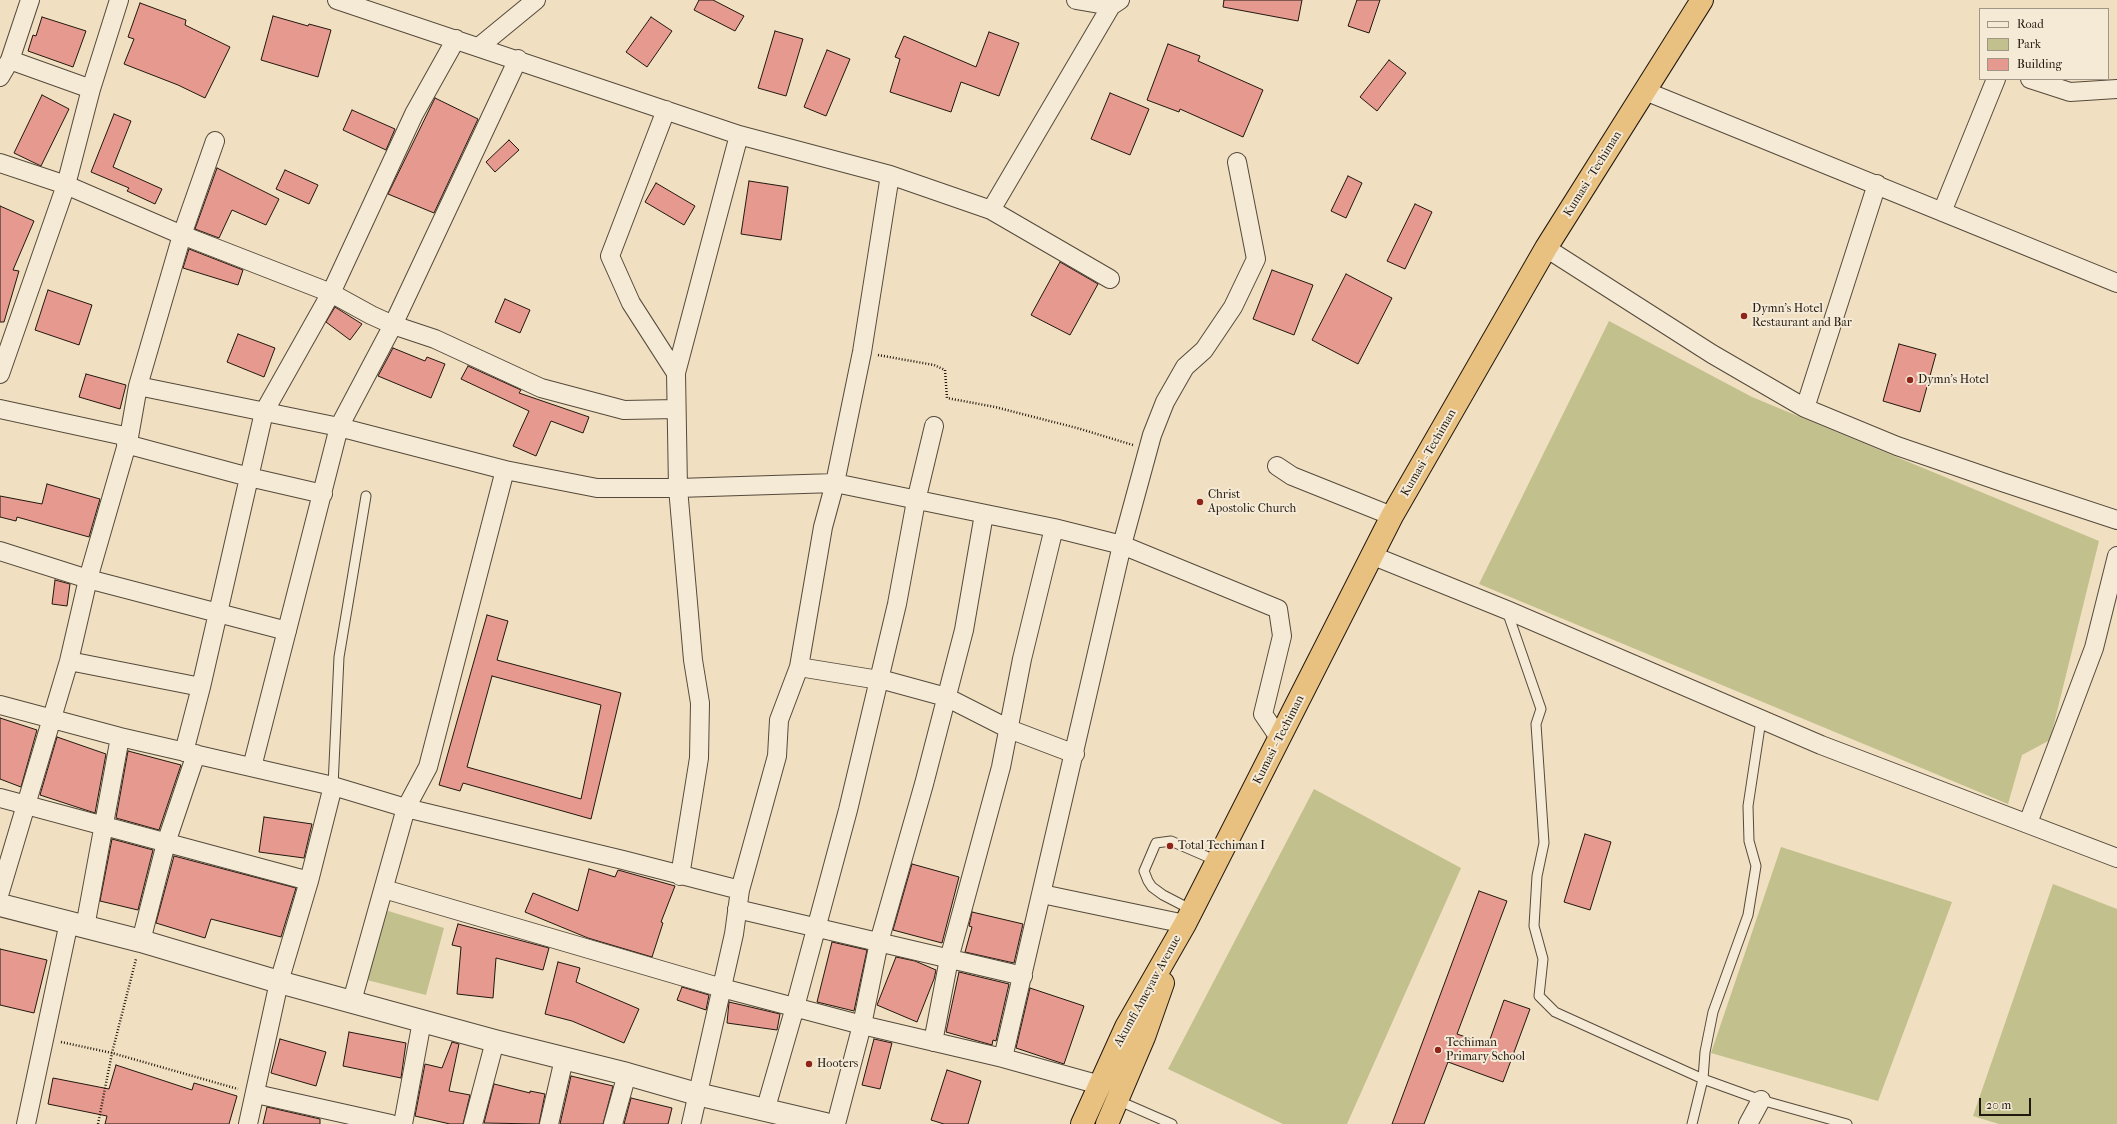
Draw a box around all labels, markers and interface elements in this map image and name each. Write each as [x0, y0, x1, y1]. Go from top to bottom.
legend [1979, 8, 2109, 80]
text: Road [2017, 17, 2044, 31]
text: Park [2017, 37, 2041, 51]
text: Building [2017, 57, 2062, 71]
street label: Kumasi - Techiman [1561, 129, 1625, 219]
place label: Dymn's Hotel Restaurant and Bar [1752, 302, 1852, 330]
marker: Dymn's Hotel Restaurant and Bar [1739, 311, 1749, 321]
place label: Dymn's Hotel [1918, 373, 1989, 387]
marker: Dymn's Hotel [1905, 375, 1915, 385]
street label: Kumasi - Techiman [1398, 407, 1460, 499]
place label: Christ Apostolic Church [1208, 488, 1296, 516]
marker: Christ Apostolic Church [1195, 497, 1205, 507]
street label: Kumasi - Techiman [1250, 693, 1308, 787]
place label: Total Techiman I [1178, 839, 1265, 853]
marker: Total Techiman I [1165, 841, 1175, 851]
street label: Akumfi Ameyaw Avenue [1111, 933, 1185, 1049]
place label: Techiman Primary School [1446, 1036, 1525, 1064]
marker: Techiman Primary School [1433, 1045, 1443, 1055]
place label: Hooters [817, 1057, 858, 1071]
marker: Hooters [804, 1059, 814, 1069]
scale bar [1981, 1090, 2033, 1116]
text: 20 m [1986, 1098, 2011, 1112]

